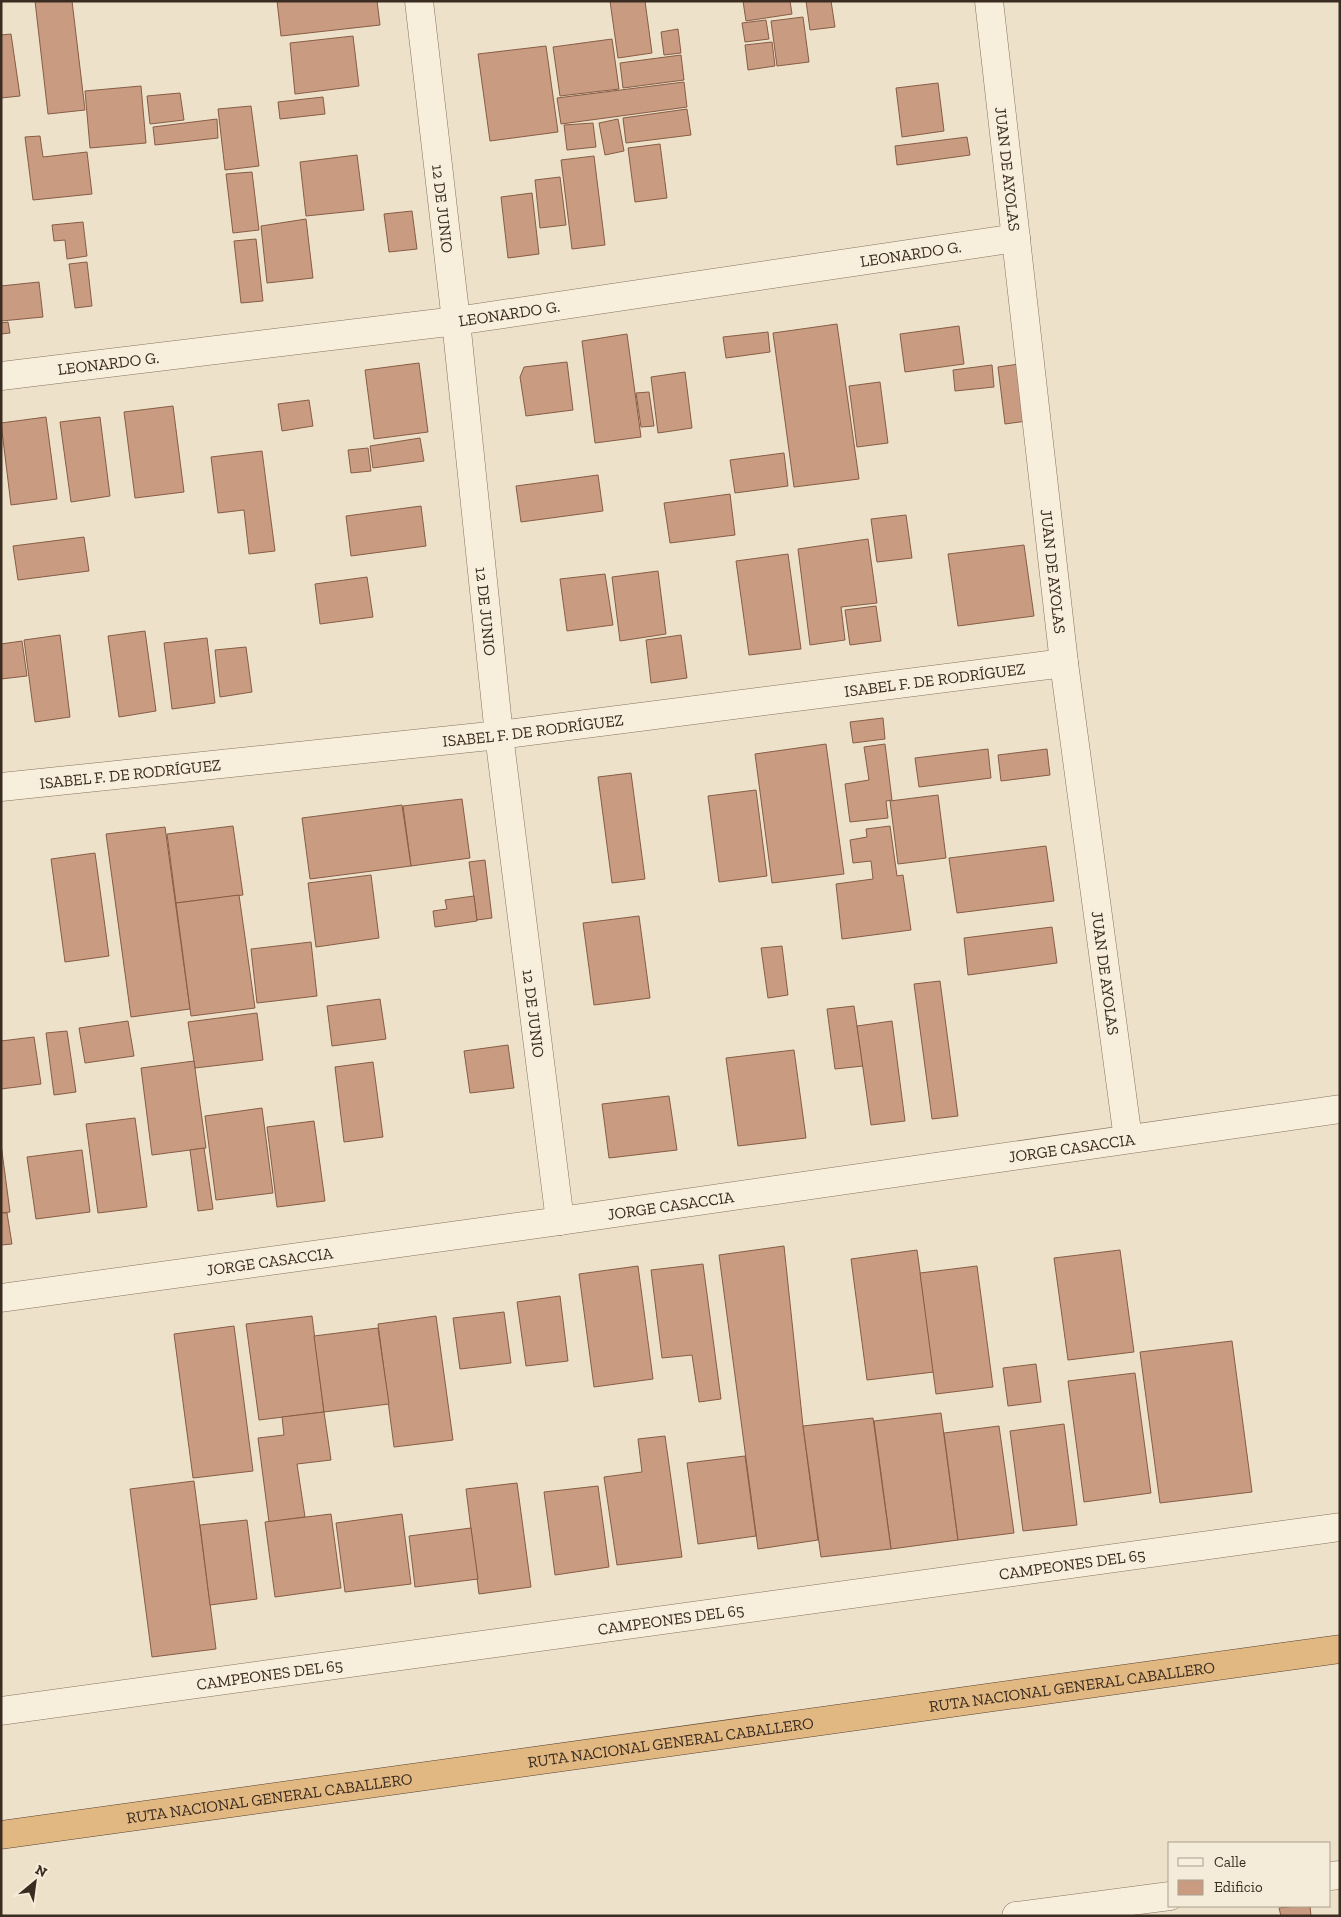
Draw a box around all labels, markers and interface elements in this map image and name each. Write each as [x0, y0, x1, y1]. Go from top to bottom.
street label: JUAN DE AYOLAS [991, 106, 1024, 232]
street label: 12 DE JUNIO [428, 163, 457, 254]
street label: LEONARDO G. [859, 237, 963, 271]
street label: LEONARDO G. [457, 297, 561, 331]
street label: LEONARDO G. [56, 348, 160, 379]
street label: JUAN DE AYOLAS [1037, 508, 1070, 635]
street label: 12 DE JUNIO [472, 566, 500, 657]
street label: ISABEL F. DE RODRÍGUEZ [843, 659, 1026, 701]
street label: ISABEL F. DE RODRÍGUEZ [442, 710, 625, 751]
street label: ISABEL F. DE RODRÍGUEZ [39, 755, 222, 793]
street label: JUAN DE AYOLAS [1087, 910, 1123, 1036]
street label: 12 DE JUNIO [518, 968, 548, 1059]
street label: JORGE CASACCIA [1007, 1129, 1137, 1167]
street label: JORGE CASACCIA [606, 1187, 736, 1224]
street label: JORGE CASACCIA [205, 1243, 335, 1280]
street label: CAMPEONES DEL 65 [998, 1545, 1146, 1584]
street label: CAMPEONES DEL 65 [596, 1600, 745, 1639]
street label: CAMPEONES DEL 65 [195, 1655, 344, 1694]
street label: RUTA NACIONAL GENERAL CABALLERO [928, 1657, 1216, 1716]
street label: RUTA NACIONAL GENERAL CABALLERO [526, 1713, 815, 1772]
street label: RUTA NACIONAL GENERAL CABALLERO [125, 1769, 414, 1827]
legend [1168, 1842, 1331, 1907]
text: Calle [1214, 1853, 1246, 1871]
north arrow [10, 1857, 60, 1907]
text: N [32, 1861, 50, 1881]
text: Edificio [1214, 1878, 1263, 1896]

